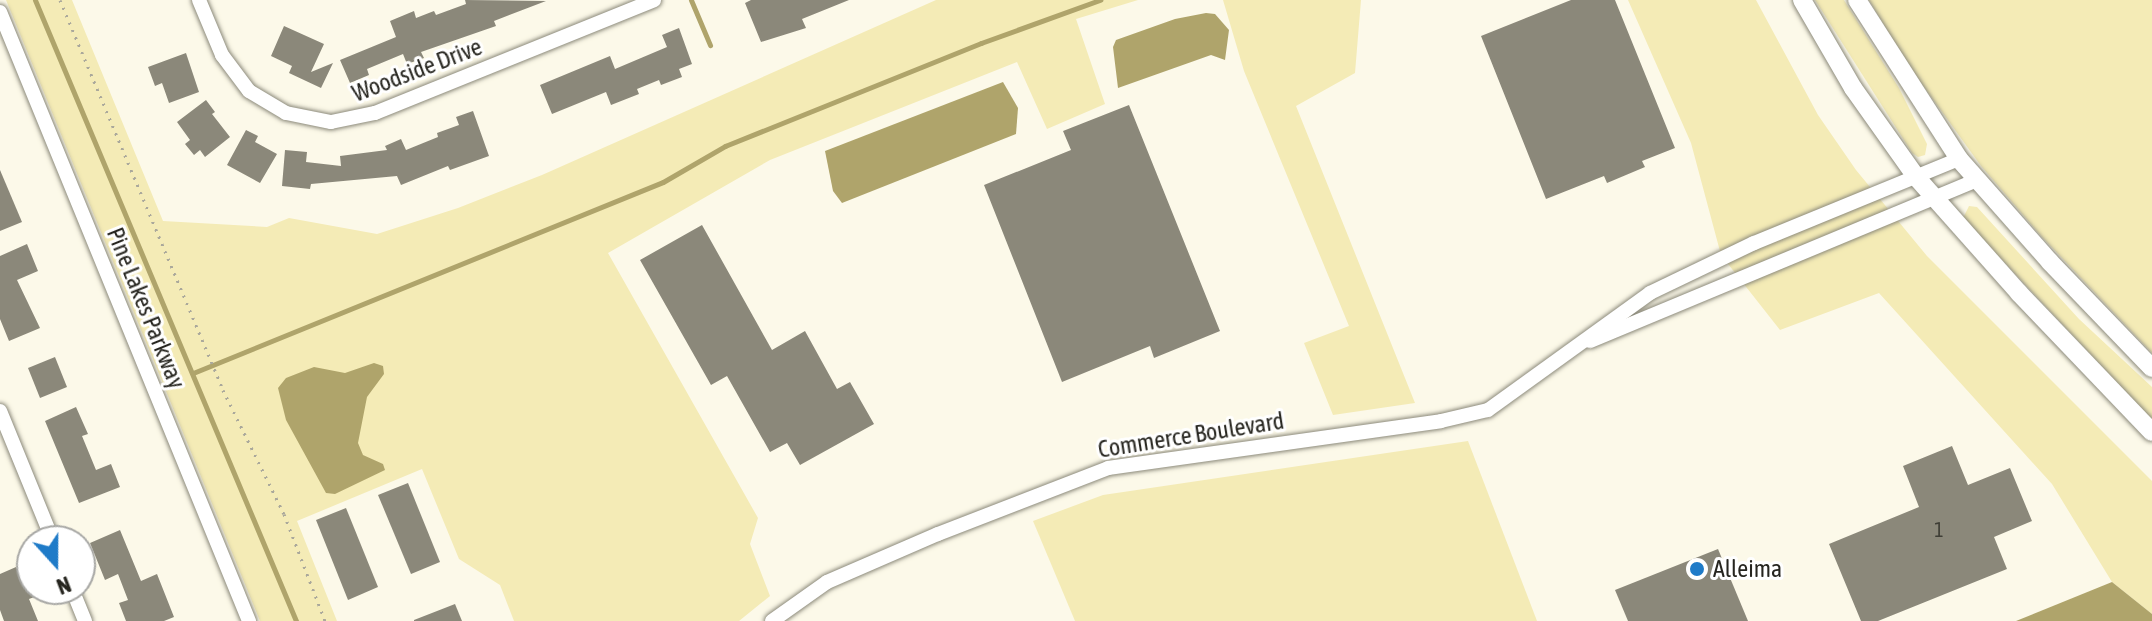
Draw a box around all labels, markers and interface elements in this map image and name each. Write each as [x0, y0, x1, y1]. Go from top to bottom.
street label: Woodside Drive [348, 32, 486, 108]
street label: Pine Lakes Parkway [101, 223, 191, 393]
street label: Commerce Boulevard [1096, 406, 1286, 464]
house number: 1 [1934, 517, 1944, 541]
north arrow [16, 525, 96, 605]
place label: Alleima [1713, 555, 1782, 583]
marker: Alleima [1688, 560, 1706, 578]
text: N [53, 571, 75, 600]

